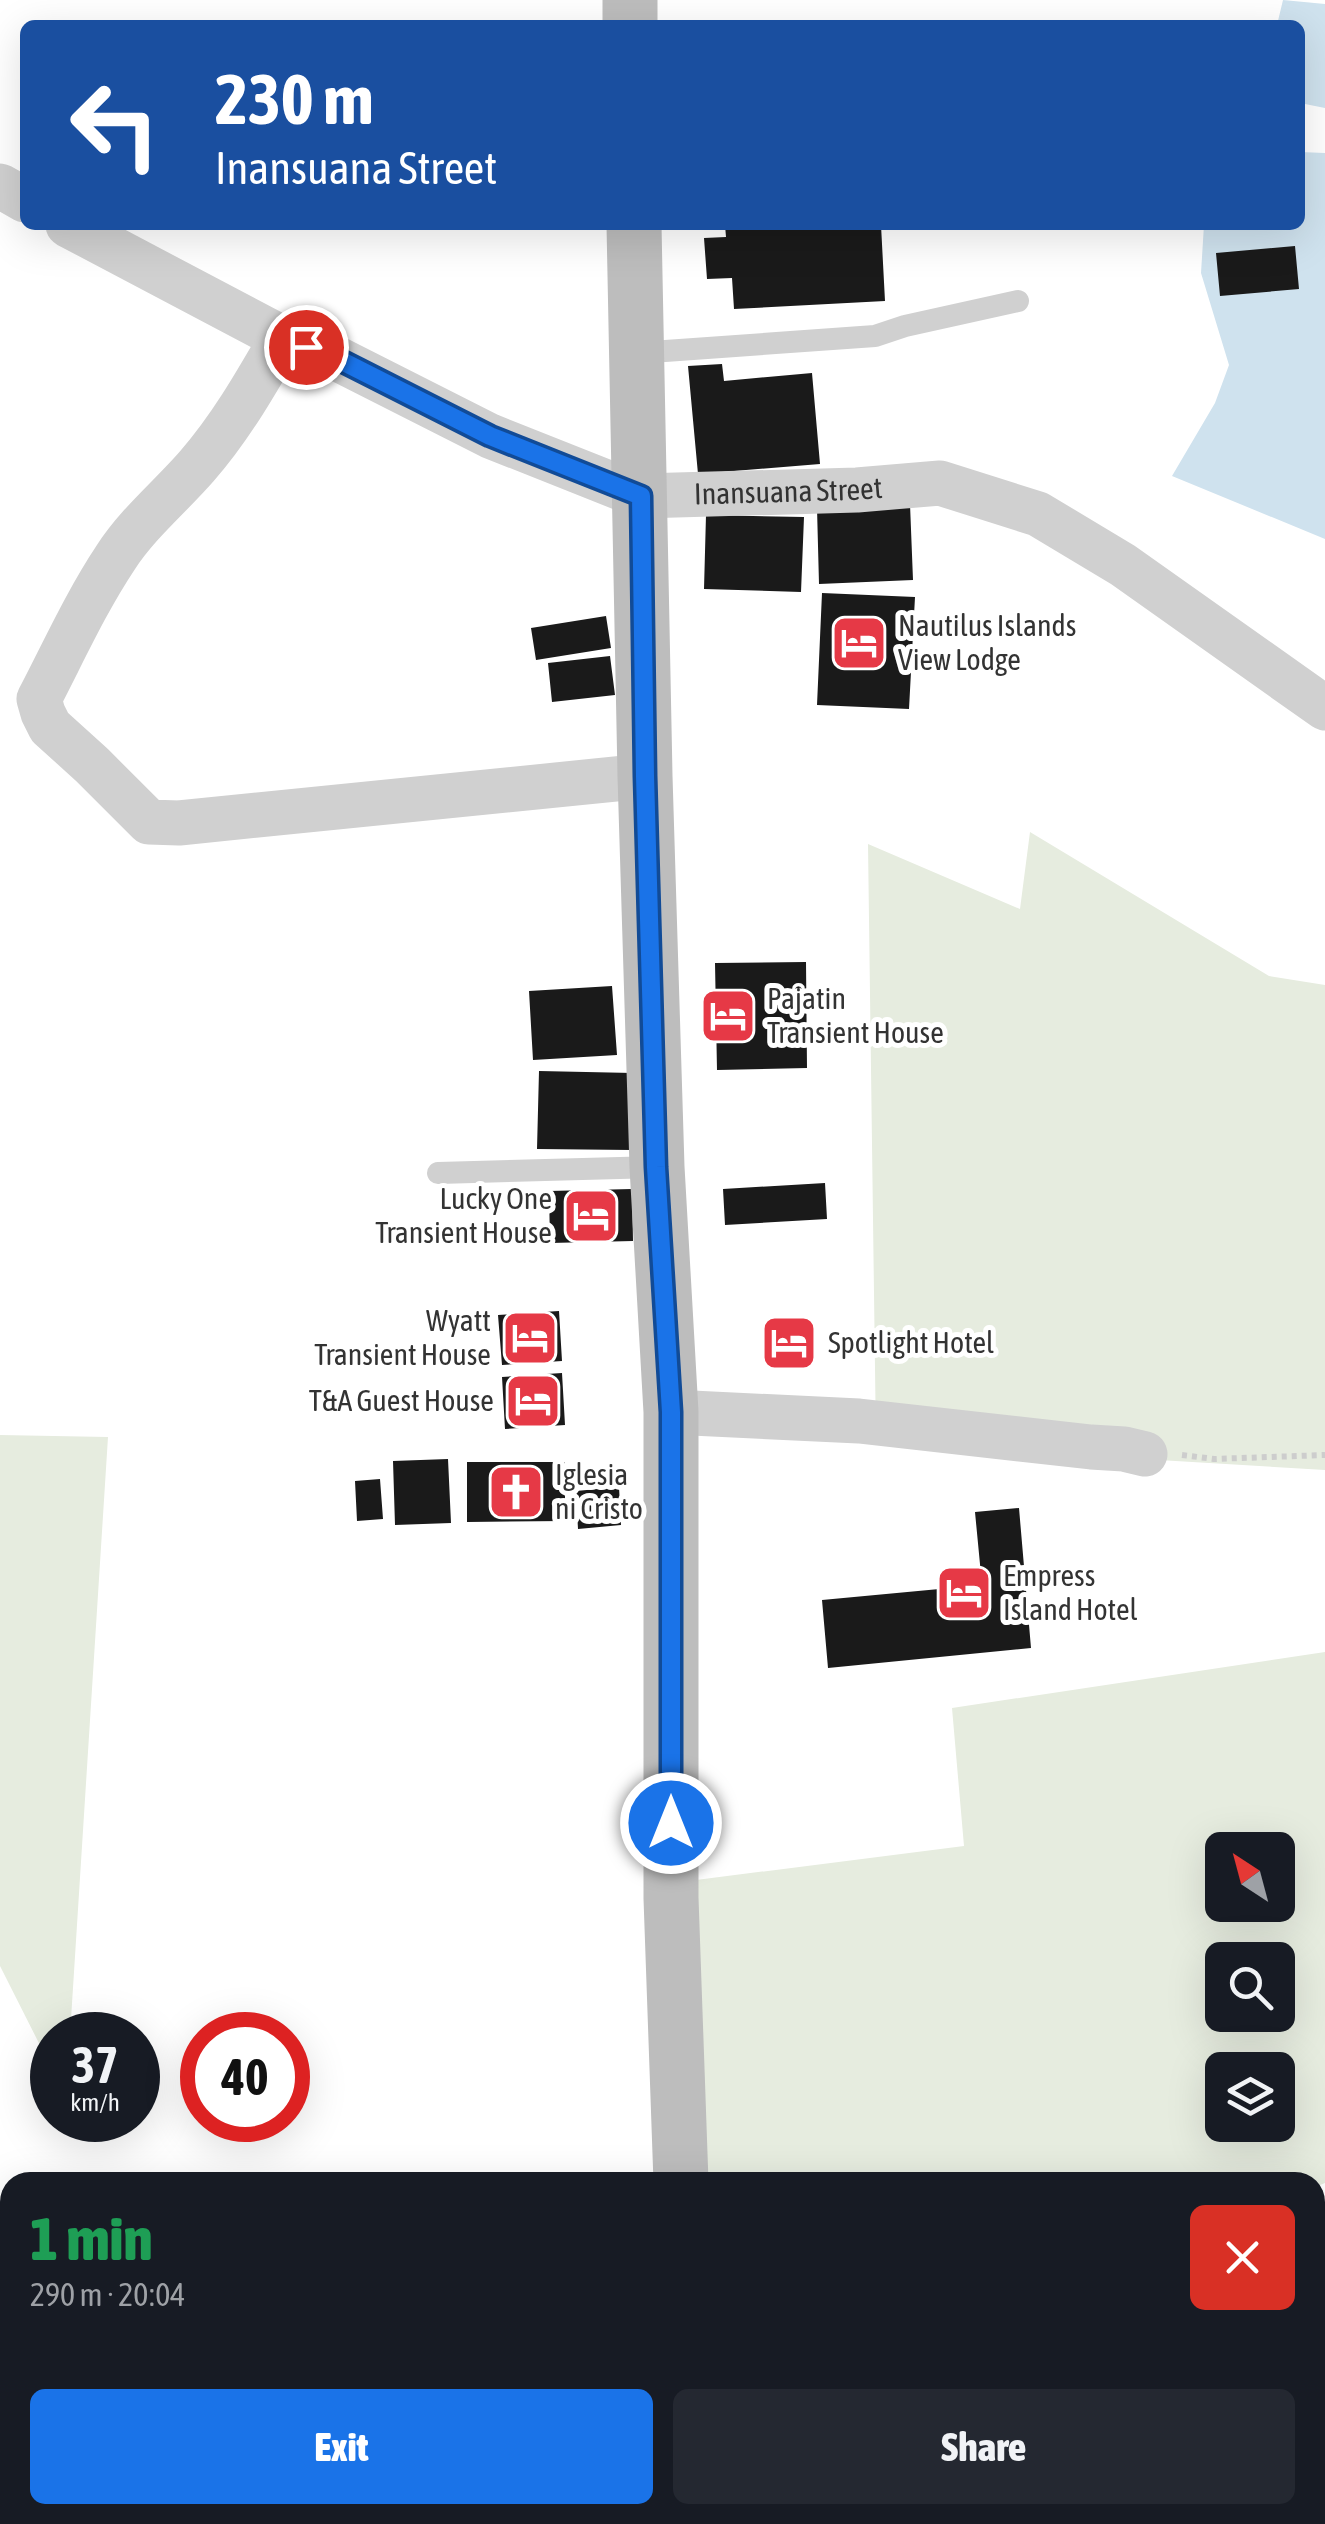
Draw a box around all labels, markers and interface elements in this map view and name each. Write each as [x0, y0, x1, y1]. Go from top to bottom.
text: 230 m [215, 59, 374, 139]
icon: left [50, 60, 180, 190]
text: Inansuana Street [215, 142, 497, 194]
pin [264, 305, 349, 390]
icon: arrive [279, 320, 334, 375]
street label: Inansuana Street [694, 470, 884, 511]
place label: Nautilus Islands View Lodge [898, 608, 1076, 676]
hotel icon: Nautilus Islands View Lodge [829, 613, 889, 673]
place label: Pajatin Transient House [767, 981, 944, 1049]
hotel icon: Pajatin Transient House [698, 986, 758, 1046]
place label: Lucky One Transient House [375, 1181, 552, 1249]
hotel icon: Lucky One Transient House [561, 1186, 621, 1246]
place label: Wyatt Transient House [314, 1303, 491, 1371]
hotel icon: Wyatt Transient House [500, 1308, 560, 1368]
hotel icon: Spotlight Hotel [759, 1313, 819, 1373]
place label: Spotlight Hotel [828, 1325, 994, 1359]
hotel icon: T&A Guest House [503, 1371, 563, 1431]
place label: T&A Guest House [309, 1383, 494, 1417]
place label: Iglesia ni Cristo [555, 1457, 643, 1525]
church icon: Iglesia ni Cristo [486, 1462, 546, 1522]
place label: Empress Island Hotel [1003, 1558, 1138, 1626]
hotel icon: Empress Island Hotel [934, 1563, 994, 1623]
position arrow [619, 1771, 723, 1875]
north arrow [1205, 1832, 1295, 1922]
map controls [1205, 1832, 1295, 2142]
button: search [1205, 1942, 1295, 2032]
speed limit sign: 40 [180, 2012, 310, 2142]
text: 37 [71, 2036, 118, 2094]
button: layers [1205, 2052, 1295, 2142]
text: km/h [70, 2088, 120, 2116]
text: 1 min [30, 2204, 153, 2273]
button: close [1190, 2205, 1295, 2310]
text: 290 m · 20:04 [30, 2276, 185, 2313]
button: Exit [30, 2389, 653, 2504]
button: Share [673, 2389, 1295, 2504]

